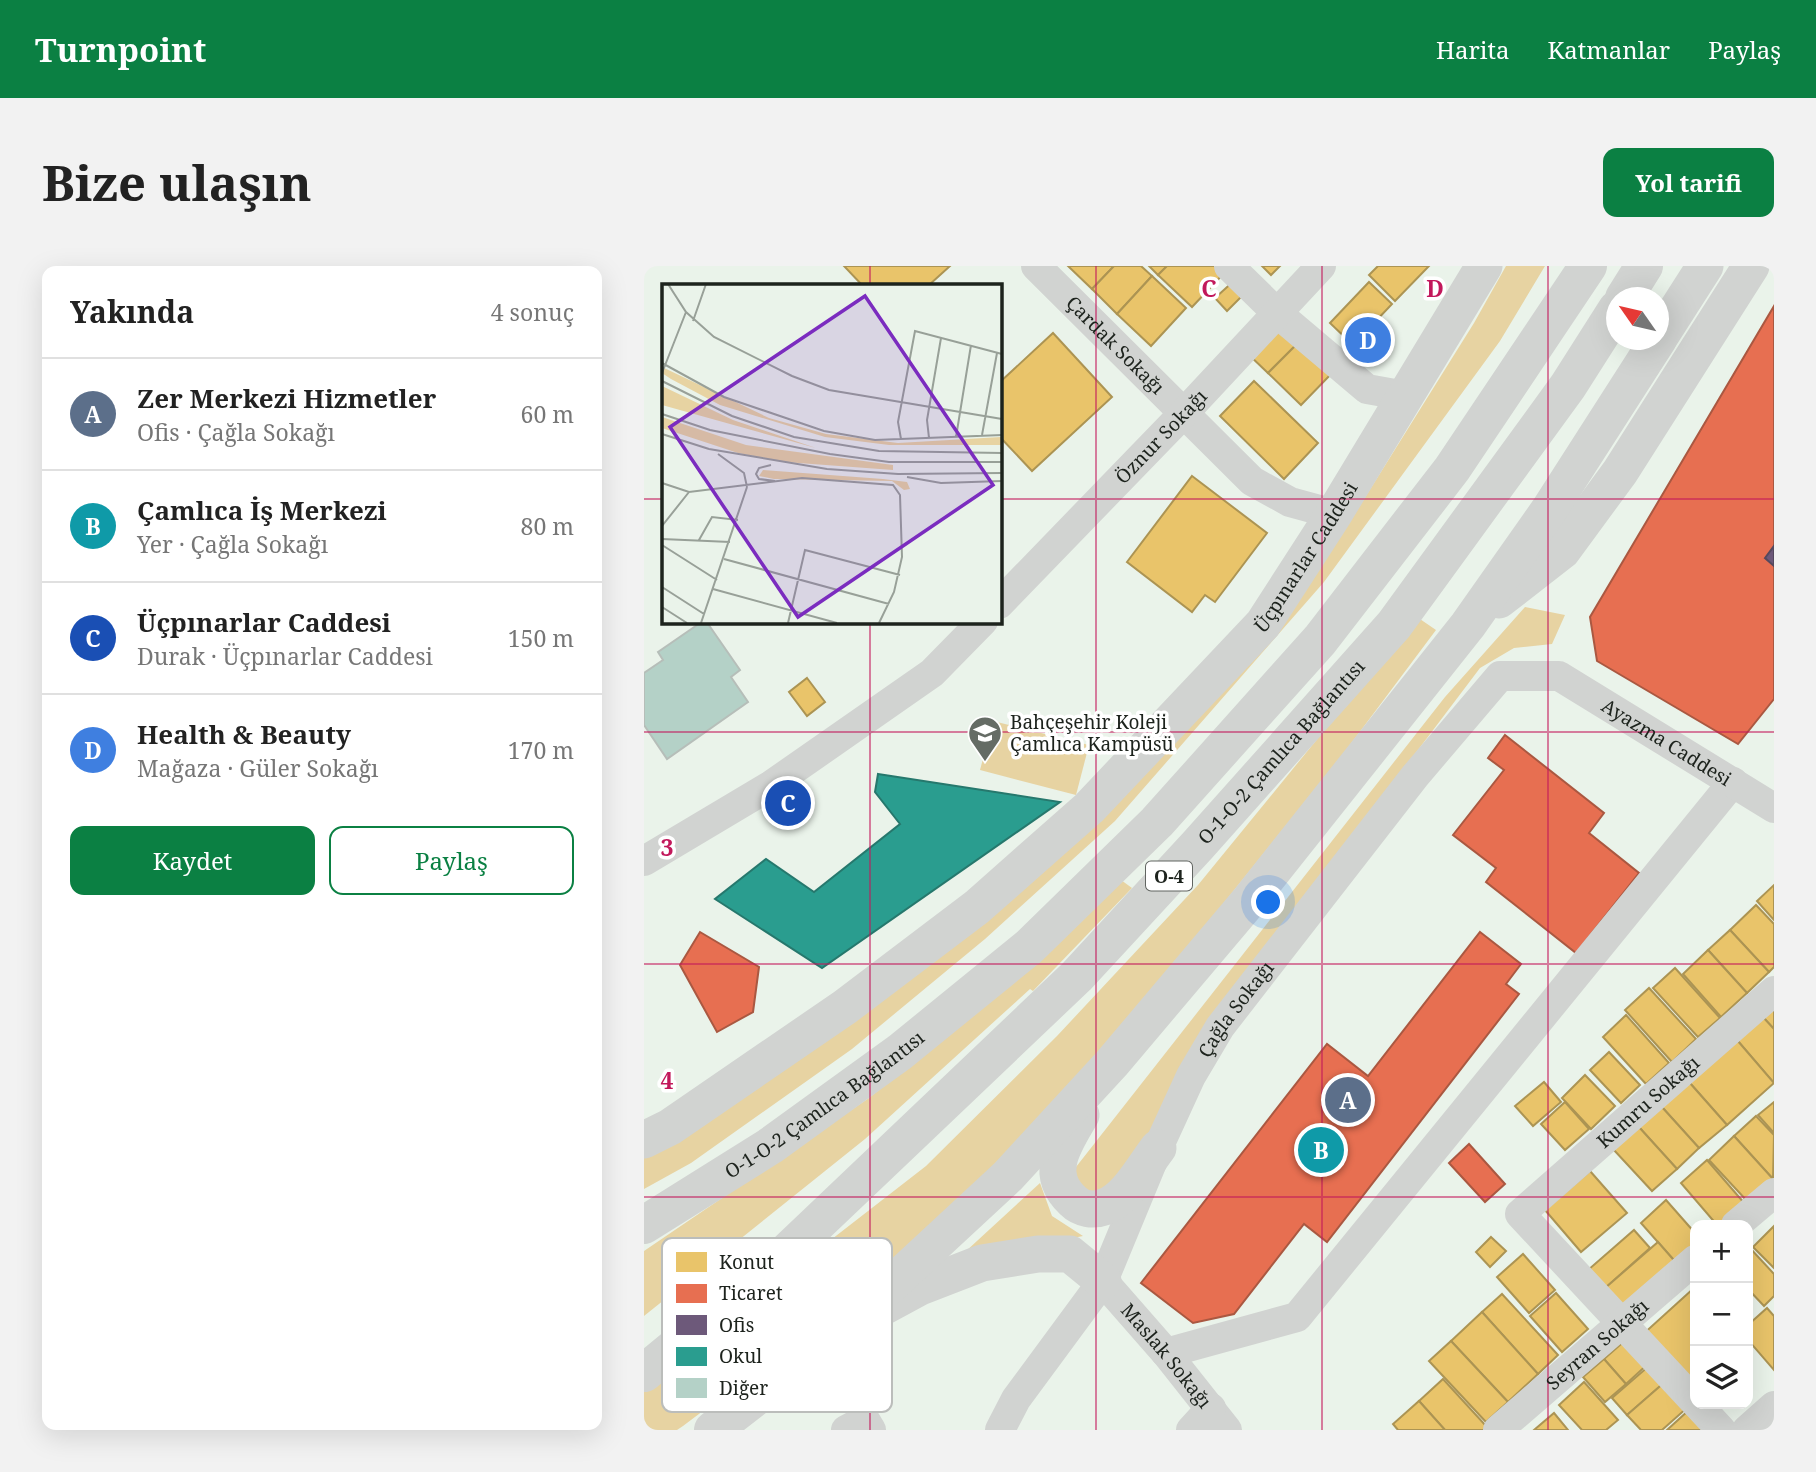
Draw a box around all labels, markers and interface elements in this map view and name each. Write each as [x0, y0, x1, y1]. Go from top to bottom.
text: Turnpoint [35, 27, 206, 72]
text: Harita [1436, 33, 1509, 66]
text: Katmanlar [1547, 33, 1670, 66]
text: Paylaş [1708, 33, 1781, 66]
button: Yol tarifi [1603, 148, 1774, 217]
text: Bize ulaşın [42, 149, 312, 215]
text: C [1201, 272, 1217, 304]
text: D [1426, 272, 1444, 304]
inset map [662, 284, 1001, 623]
north arrow [1606, 287, 1669, 350]
street label: Çardak Sokağı [1060, 290, 1170, 400]
text: Yakında [70, 291, 194, 332]
text: 4 sonuç [491, 296, 574, 328]
pin: D [1345, 314, 1391, 366]
text: Zer Merkezi Hizmetler [137, 380, 436, 416]
street label: Öznur Sokağı [1109, 384, 1212, 489]
text: A [84, 398, 102, 430]
text: 60 m [521, 398, 574, 430]
text: Ofis · Çağla Sokağı [137, 416, 335, 448]
street label: Üçpınarlar Caddesi [1248, 477, 1363, 638]
text: Çamlıca İş Merkezi [137, 492, 387, 528]
text: B [85, 510, 101, 542]
text: 80 m [521, 510, 574, 542]
text: Yer · Çağla Sokağı [137, 528, 328, 560]
text: Üçpınarlar Caddesi [137, 604, 391, 640]
text: C [85, 622, 101, 654]
text: 150 m [508, 622, 574, 654]
text: Durak · Üçpınarlar Caddesi [137, 640, 433, 672]
street label: O-1-O-2 Çamlıca Bağlantısı [1192, 654, 1370, 850]
street label: Ayazma Caddesi [1597, 692, 1736, 792]
place label: Bahçeşehir Koleji Çamlıca Kampüsü [1010, 709, 1174, 757]
school or university icon: Bahçeşehir Koleji Çamlıca Kampüsü [966, 714, 1004, 763]
text: Health & Beauty [137, 716, 351, 752]
text: D [84, 734, 102, 766]
text: 170 m [508, 734, 574, 766]
text: Mağaza · Güler Sokağı [137, 752, 378, 784]
pin: C [765, 777, 811, 829]
button: Kaydet [70, 826, 315, 895]
button: Paylaş [329, 826, 574, 895]
text: 3 [661, 831, 674, 863]
road number: O-4 [1146, 862, 1192, 890]
your location [1251, 885, 1285, 919]
street label: Çağla Sokağı [1192, 956, 1280, 1062]
street label: O-1-O-2 Çamlıca Bağlantısı [720, 1025, 929, 1184]
street label: Kumru Sokağı [1591, 1050, 1705, 1154]
text: 4 [661, 1064, 674, 1096]
pin: A [1325, 1074, 1371, 1126]
pin: B [1298, 1124, 1344, 1176]
map controls [1690, 1220, 1753, 1409]
button: + [1690, 1220, 1753, 1283]
legend [662, 1238, 892, 1412]
text: Konut [719, 1249, 774, 1275]
text: Ticaret [719, 1280, 783, 1306]
button: − [1690, 1283, 1753, 1346]
street label: Seyran Sokağı [1541, 1293, 1654, 1396]
street label: Maslak Sokağı [1115, 1298, 1218, 1414]
text: Ofis [719, 1312, 754, 1338]
text: Okul [719, 1343, 762, 1369]
button: layers [1690, 1346, 1753, 1409]
text: Diğer [719, 1375, 768, 1401]

